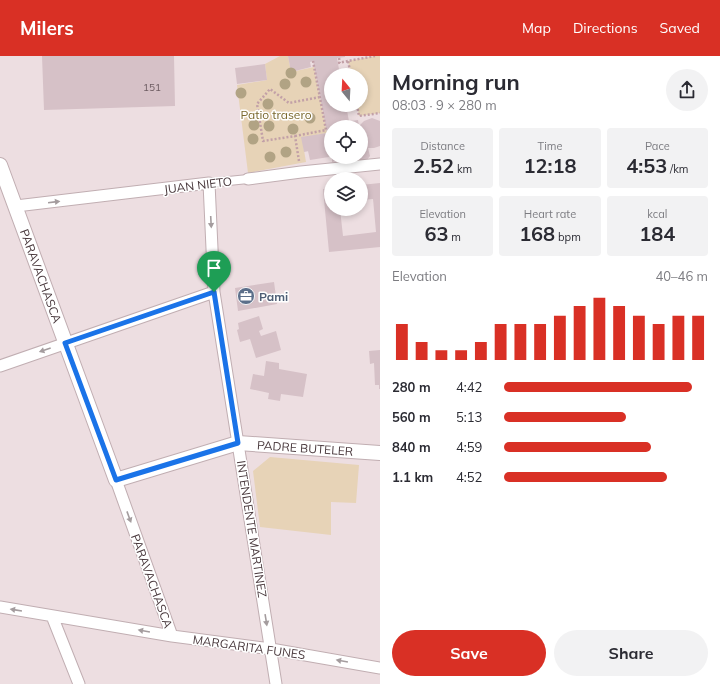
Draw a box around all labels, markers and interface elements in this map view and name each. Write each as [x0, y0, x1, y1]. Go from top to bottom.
text: Milers [20, 16, 74, 40]
text: Map [522, 19, 551, 37]
text: Directions [573, 19, 638, 37]
text: Saved [660, 19, 700, 37]
north arrow [324, 68, 368, 112]
map controls [324, 68, 368, 216]
text: Morning run [392, 68, 520, 96]
button: share [666, 69, 708, 111]
house number: 151 [143, 81, 161, 94]
text: 08:03 · 9 × 280 m [392, 97, 497, 113]
park label: Patio trasero [240, 107, 312, 122]
button: locate [324, 120, 368, 164]
text: Distance [420, 139, 465, 153]
text: Time [538, 139, 562, 153]
text: Pace [645, 139, 670, 153]
text: 2.52 [413, 153, 454, 178]
text: 12:18 [524, 153, 576, 178]
text: 4:53 [626, 153, 667, 178]
text: km [454, 162, 472, 176]
text: /km [667, 162, 688, 176]
button: layers [324, 172, 368, 216]
street label: JUAN NIETO [163, 173, 233, 197]
one-way arrow [48, 199, 60, 205]
text: Elevation [419, 207, 466, 221]
text: Heart rate [524, 207, 576, 221]
text: kcal [647, 207, 667, 221]
one-way arrow [208, 216, 214, 229]
text: 63 [424, 221, 448, 246]
text: 168 [519, 221, 555, 246]
text: 184 [639, 221, 675, 246]
street label: PARAVACHASCA [17, 227, 65, 325]
text: m [448, 230, 461, 244]
text: bpm [555, 230, 581, 244]
pin [197, 251, 231, 292]
icon: arrive [203, 257, 225, 279]
text: Elevation [392, 268, 447, 284]
text: 40–46 m [655, 268, 708, 284]
office icon: Pami [236, 286, 256, 306]
place label: Pami [259, 289, 288, 304]
one-way arrow [39, 348, 51, 354]
text: 280 m [392, 379, 431, 395]
text: 4:42 [456, 379, 482, 395]
text: 560 m [392, 409, 431, 425]
text: 5:13 [456, 409, 482, 425]
street label: PADRE BUTELER [256, 437, 354, 459]
text: 840 m [392, 439, 431, 455]
text: 4:59 [456, 439, 482, 455]
street label: INTENDENTE MARTINEZ [234, 459, 270, 599]
text: 1.1 km [392, 469, 433, 485]
text: 4:52 [456, 469, 482, 485]
one-way arrow [127, 512, 133, 524]
street label: PARAVACHASCA [128, 532, 176, 630]
one-way arrow [10, 607, 22, 613]
one-way arrow [263, 614, 269, 626]
one-way arrow [138, 628, 150, 634]
button: Save [392, 630, 546, 676]
button: Share [554, 630, 708, 676]
street label: MARGARITA FUNES [192, 632, 306, 662]
one-way arrow [335, 658, 348, 664]

